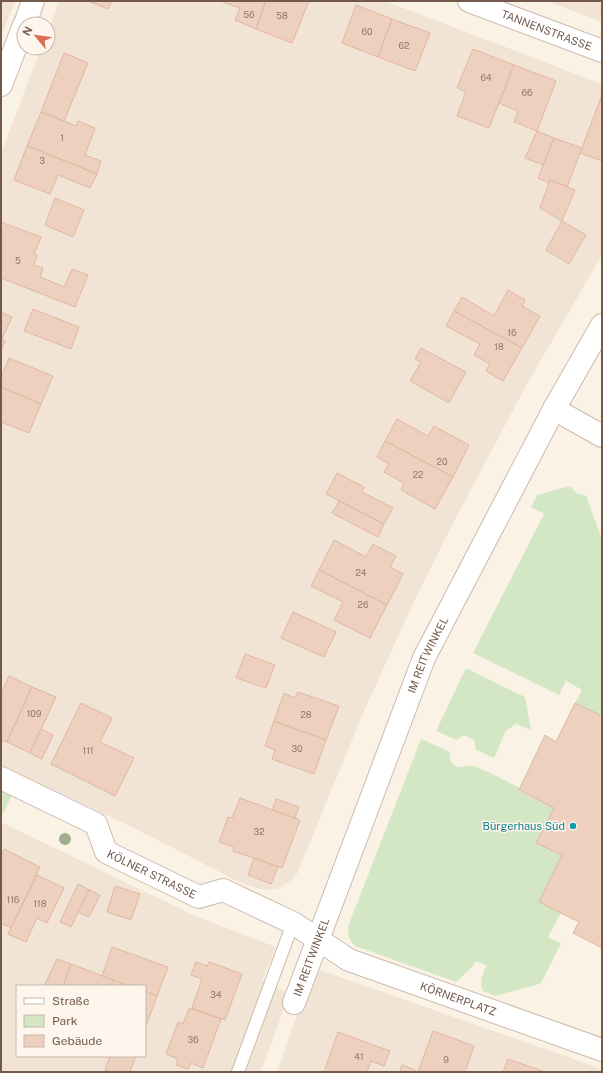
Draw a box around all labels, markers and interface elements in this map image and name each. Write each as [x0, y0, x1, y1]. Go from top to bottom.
street label: TANNENSTRASSE [500, 8, 594, 53]
house number: 56 [243, 9, 255, 20]
house number: 58 [276, 10, 288, 21]
north arrow [16, 16, 56, 56]
text: N [20, 24, 35, 38]
house number: 60 [361, 26, 373, 37]
house number: 62 [399, 40, 409, 51]
house number: 64 [480, 72, 492, 83]
house number: 66 [521, 87, 533, 98]
house number: 1 [60, 132, 64, 143]
house number: 3 [39, 155, 45, 166]
house number: 5 [15, 255, 21, 266]
house number: 16 [507, 327, 517, 338]
house number: 18 [494, 341, 504, 352]
house number: 20 [437, 456, 448, 467]
house number: 22 [413, 469, 423, 480]
house number: 24 [355, 567, 367, 578]
house number: 26 [358, 599, 369, 610]
street label: IM REITWINKEL [405, 615, 450, 695]
house number: 109 [27, 708, 42, 719]
house number: 28 [300, 709, 312, 720]
house number: 30 [291, 743, 303, 754]
house number: 111 [83, 745, 94, 756]
place label: Bürgerhaus Süd [483, 820, 565, 832]
marker: Bürgerhaus Süd [568, 821, 578, 831]
house number: 32 [253, 826, 265, 837]
street label: KÖLNER STRASSE [105, 847, 198, 901]
house number: 116 [7, 894, 20, 905]
house number: 118 [33, 898, 47, 909]
street label: IM REITWINKEL [291, 916, 331, 998]
street label: KÖRNERPLATZ [419, 980, 498, 1018]
legend [16, 985, 146, 1057]
house number: 34 [210, 989, 222, 1000]
text: Straße [52, 994, 90, 1008]
text: Park [52, 1014, 78, 1028]
text: Gebäude [52, 1034, 102, 1048]
house number: 36 [187, 1034, 199, 1045]
house number: 41 [354, 1051, 364, 1062]
house number: 9 [443, 1054, 449, 1065]

